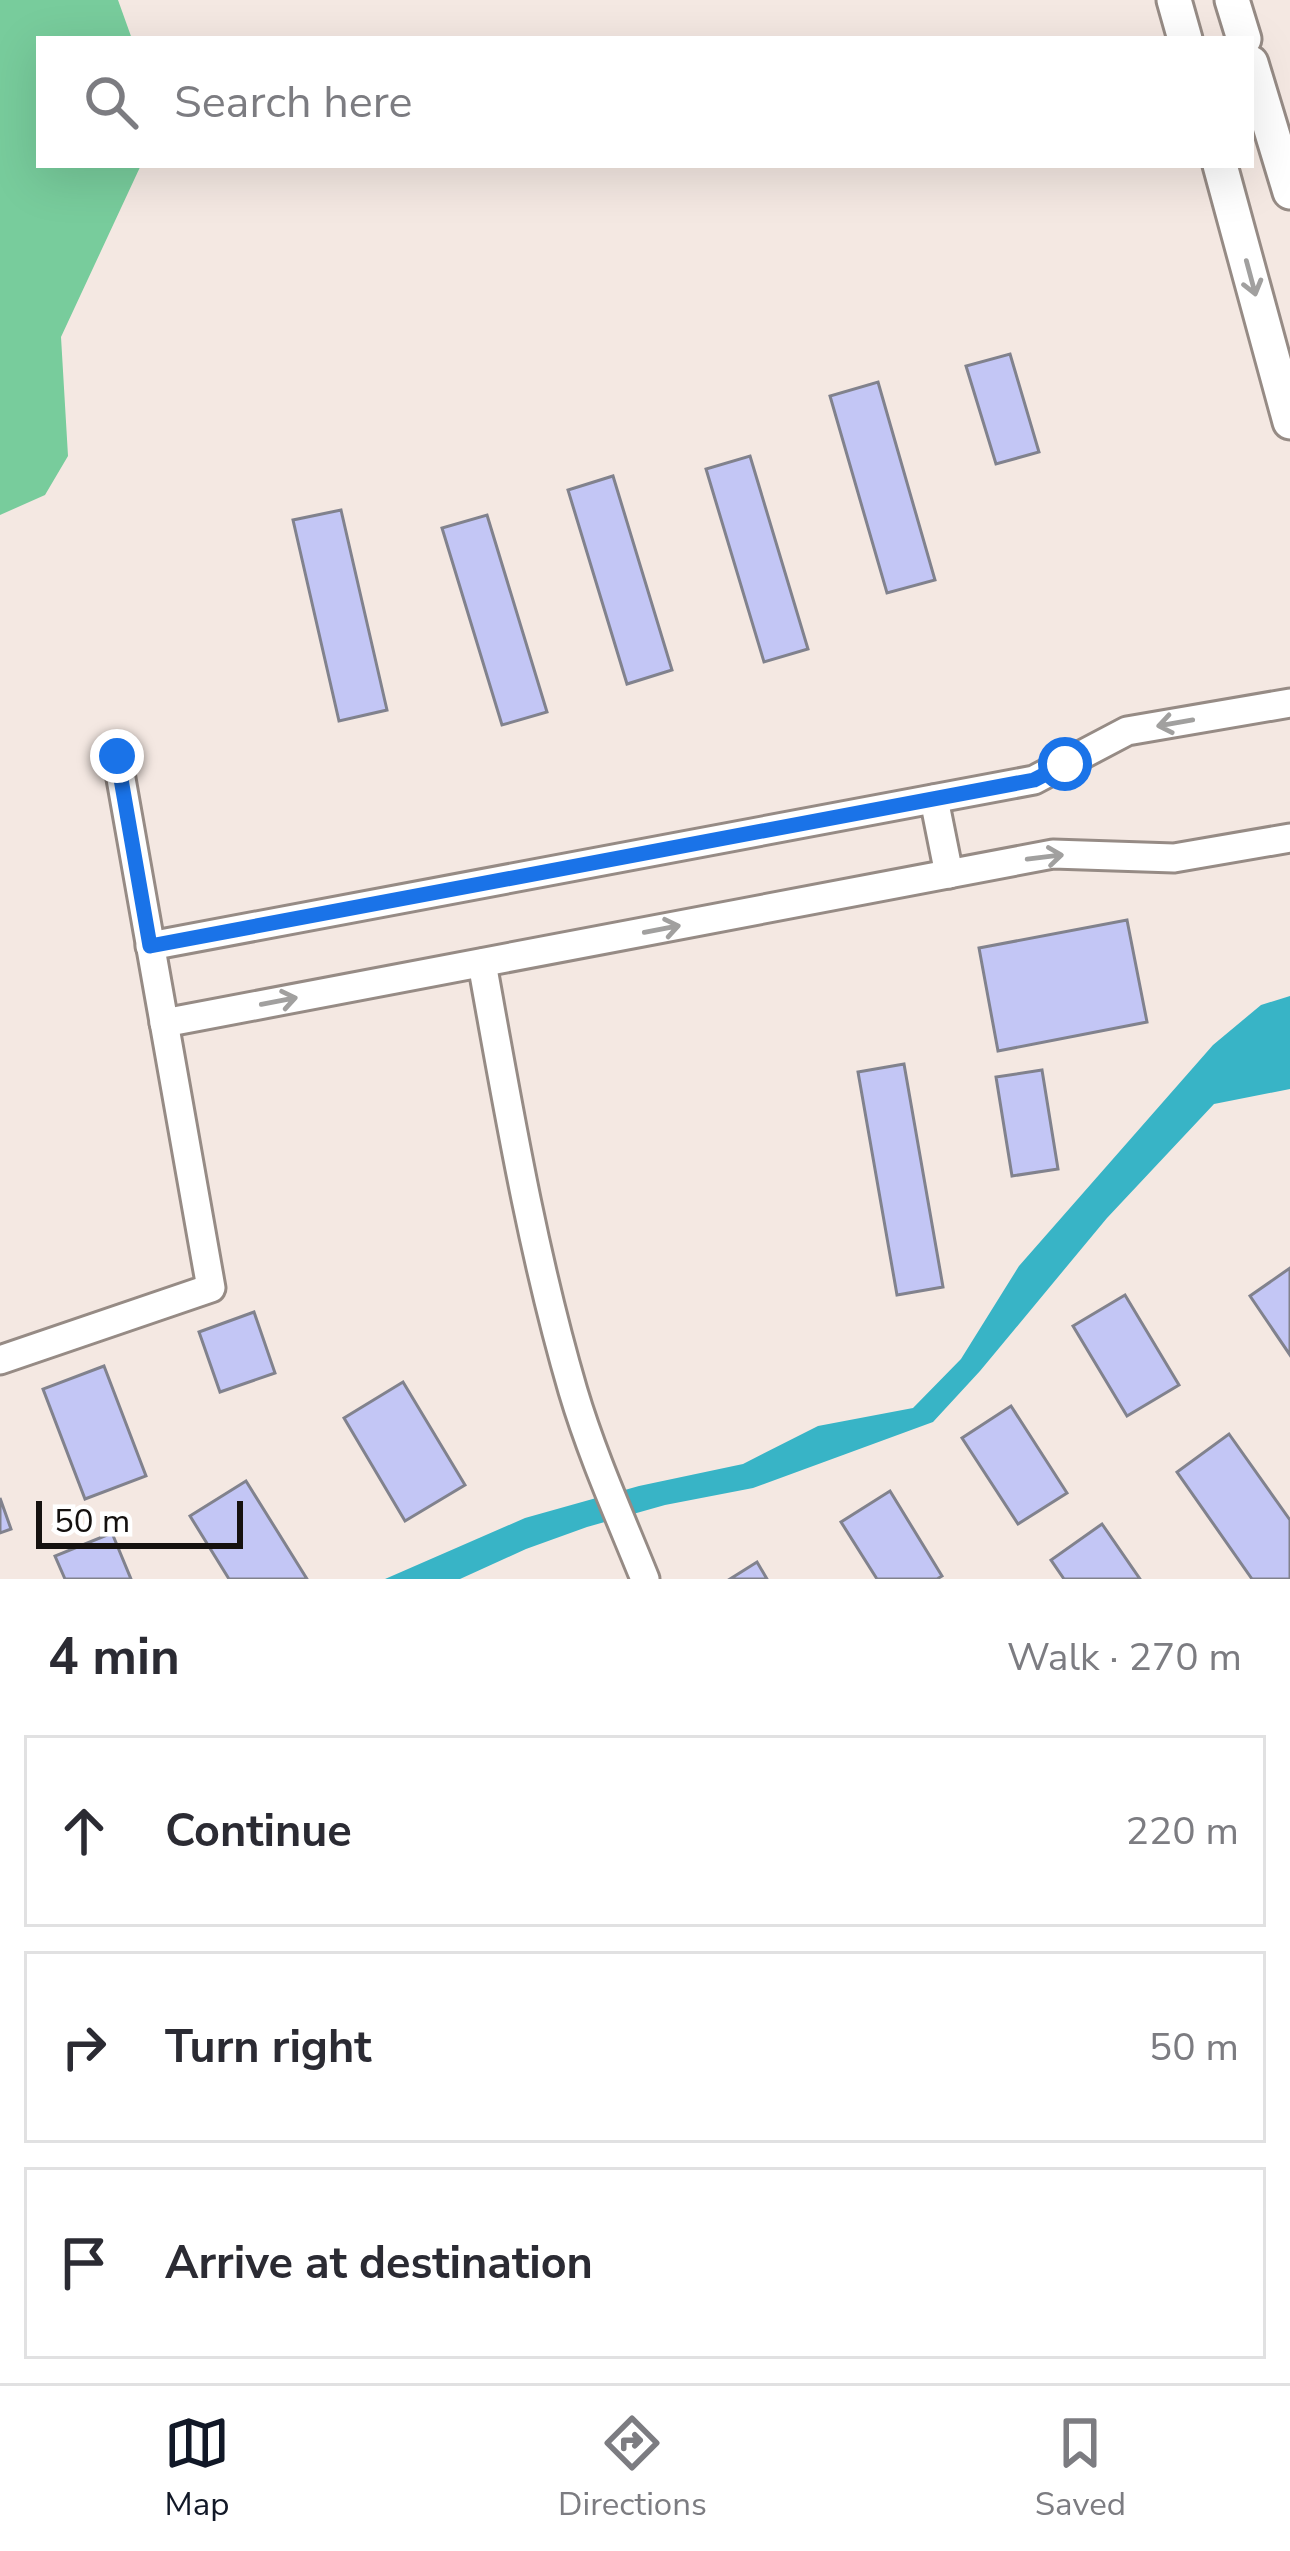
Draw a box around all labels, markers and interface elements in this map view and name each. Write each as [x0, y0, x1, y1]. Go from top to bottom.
search box [36, 36, 1254, 168]
icon: search [78, 69, 144, 135]
text: Search here [174, 72, 413, 133]
one-way arrow [1242, 258, 1264, 296]
one-way arrow [1156, 712, 1195, 735]
route end [90, 729, 144, 783]
route start [1038, 737, 1092, 791]
one-way arrow [1025, 845, 1064, 867]
one-way arrow [642, 916, 681, 939]
one-way arrow [259, 989, 298, 1012]
scale bar [36, 1495, 243, 1548]
text: 50 m [54, 1499, 130, 1544]
text: 4 min [48, 1622, 180, 1692]
text: Walk · 270 m [1007, 1631, 1242, 1684]
icon: ahead [51, 1798, 117, 1864]
text: Continue [165, 1801, 352, 1862]
text: 220 m [1125, 1805, 1239, 1858]
icon: right [51, 2014, 117, 2080]
text: Turn right [165, 2017, 372, 2078]
text: 50 m [1149, 2021, 1239, 2074]
icon: arrive [51, 2230, 117, 2296]
text: Arrive at destination [165, 2233, 593, 2294]
tab: Map [164, 2410, 230, 2527]
tab: Directions [558, 2410, 707, 2527]
tab: Saved [1035, 2410, 1126, 2527]

